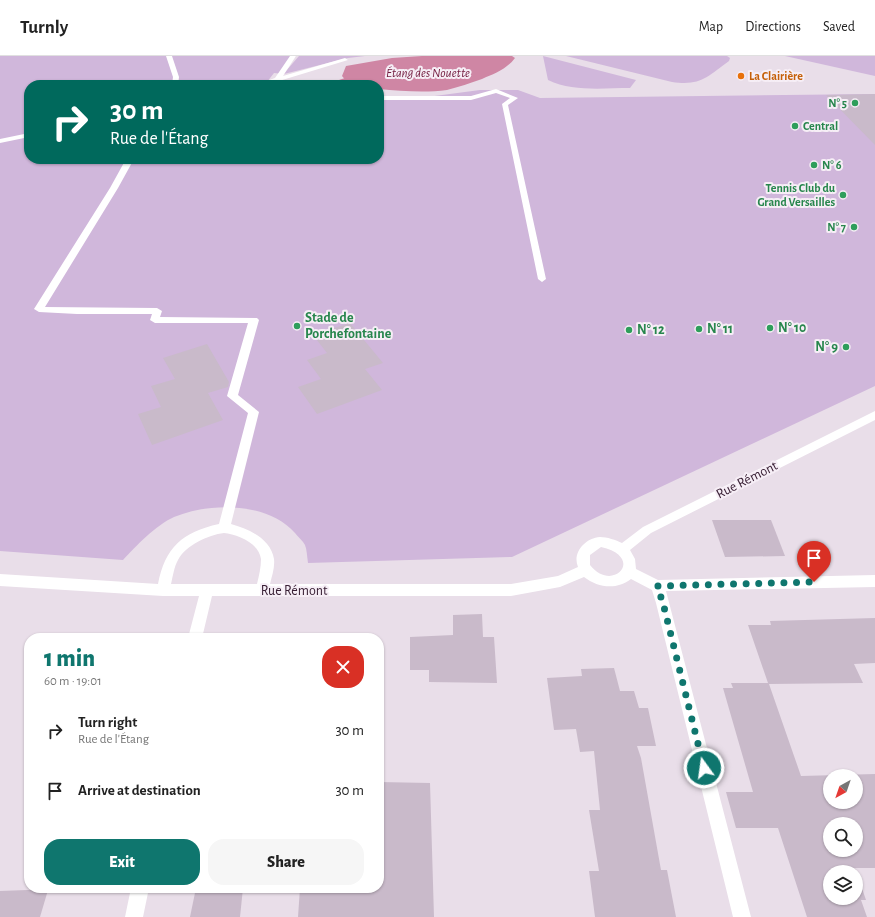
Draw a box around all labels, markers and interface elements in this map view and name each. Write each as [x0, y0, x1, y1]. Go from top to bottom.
text: Turnly [20, 18, 68, 37]
text: Map [699, 20, 723, 34]
text: Directions [745, 20, 801, 34]
text: Saved [823, 20, 855, 34]
water label: Étang des Nouette [386, 66, 470, 80]
place label: La Clairière [749, 70, 803, 82]
marker: La Clairière [736, 71, 746, 81]
icon: right [44, 96, 96, 148]
text: 30 m [110, 97, 163, 125]
place label: N° 5 [828, 97, 847, 109]
marker: N° 5 [850, 98, 860, 108]
place label: Central [803, 120, 838, 132]
marker: Central [790, 121, 800, 131]
text: Rue de l'Étang [110, 130, 208, 148]
place label: N° 6 [822, 159, 842, 171]
marker: N° 6 [809, 160, 819, 170]
place label: Tennis Club du Grand Versailles [757, 182, 836, 208]
marker: Tennis Club du Grand Versailles [838, 190, 848, 200]
place label: N° 7 [827, 221, 846, 233]
marker: N° 7 [849, 222, 859, 232]
place label: Stade de Porchefontaine [305, 311, 392, 341]
marker: Stade de Porchefontaine [292, 321, 302, 331]
place label: N° 10 [778, 321, 806, 335]
place label: N° 11 [707, 322, 733, 336]
place label: N° 12 [637, 323, 665, 337]
marker: N° 10 [765, 323, 775, 333]
marker: N° 11 [694, 324, 704, 334]
marker: N° 12 [624, 325, 634, 335]
place label: N° 9 [815, 340, 838, 354]
marker: N° 9 [841, 342, 851, 352]
street label: Rue Rémont [714, 458, 780, 501]
pin [797, 541, 831, 582]
icon: arrive [803, 547, 825, 569]
street label: Rue Rémont [261, 584, 328, 598]
button: close [322, 646, 364, 688]
text: 1 min [44, 647, 95, 671]
text: 60 m · 19:01 [44, 675, 102, 688]
text: Turn right [78, 715, 137, 730]
icon: right [44, 720, 66, 742]
text: 30 m [335, 723, 364, 738]
text: Rue de l'Étang [78, 733, 149, 746]
position arrow [683, 747, 725, 789]
north arrow [823, 769, 863, 809]
map controls [823, 769, 863, 905]
icon: arrive [44, 780, 66, 802]
text: Arrive at destination [78, 783, 201, 798]
text: 30 m [335, 783, 364, 798]
button: search [823, 817, 863, 857]
button: Exit [44, 839, 200, 885]
button: Share [208, 839, 364, 885]
button: layers [823, 865, 863, 905]

